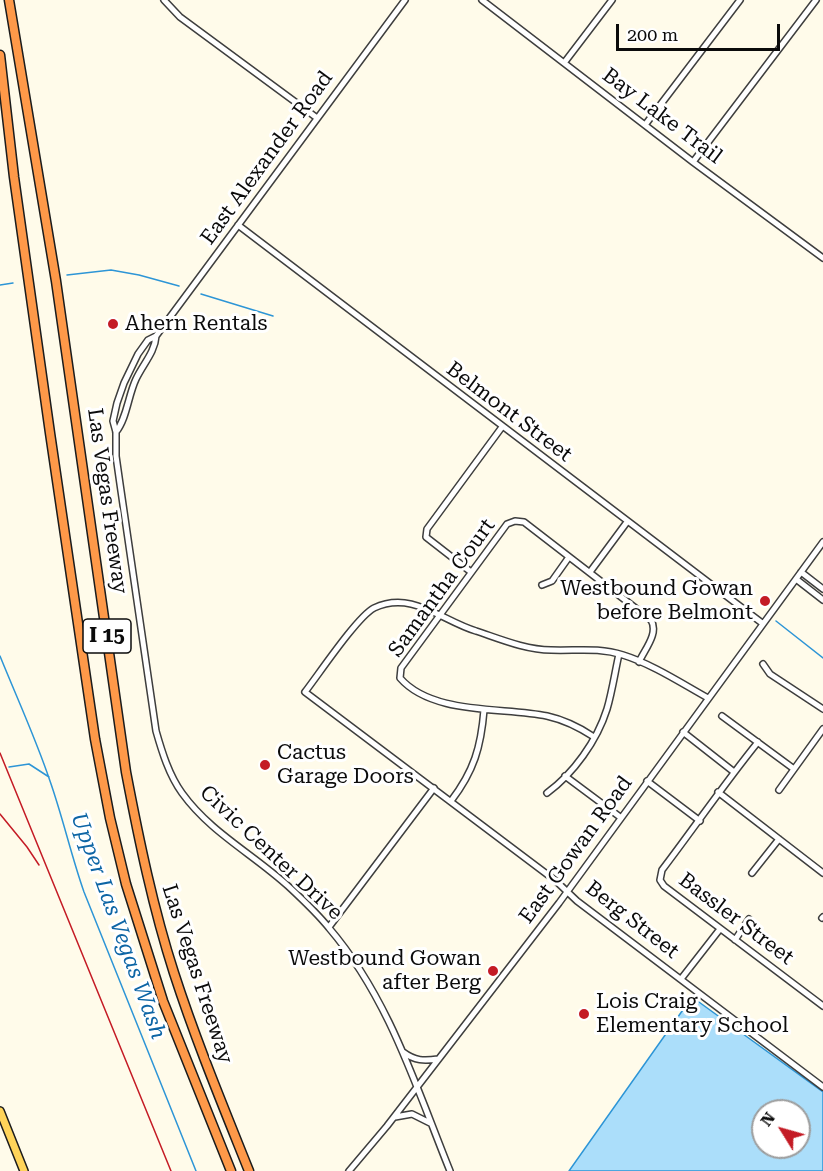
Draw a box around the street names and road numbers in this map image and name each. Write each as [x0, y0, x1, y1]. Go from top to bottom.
street label: Bay Lake Trail [597, 63, 727, 169]
street label: East Alexander Road [196, 66, 338, 250]
street label: Belmont Street [441, 357, 577, 467]
street label: Las Vegas Freeway [81, 407, 133, 595]
street label: Samantha Court [383, 514, 501, 662]
road number: I 15 [83, 619, 131, 653]
street label: East Gowan Road [514, 771, 638, 929]
street label: Civic Center Drive [194, 780, 348, 926]
street label: Bassler Street [674, 868, 798, 970]
street label: Berg Street [580, 876, 684, 964]
street label: Las Vegas Freeway [156, 881, 238, 1067]

